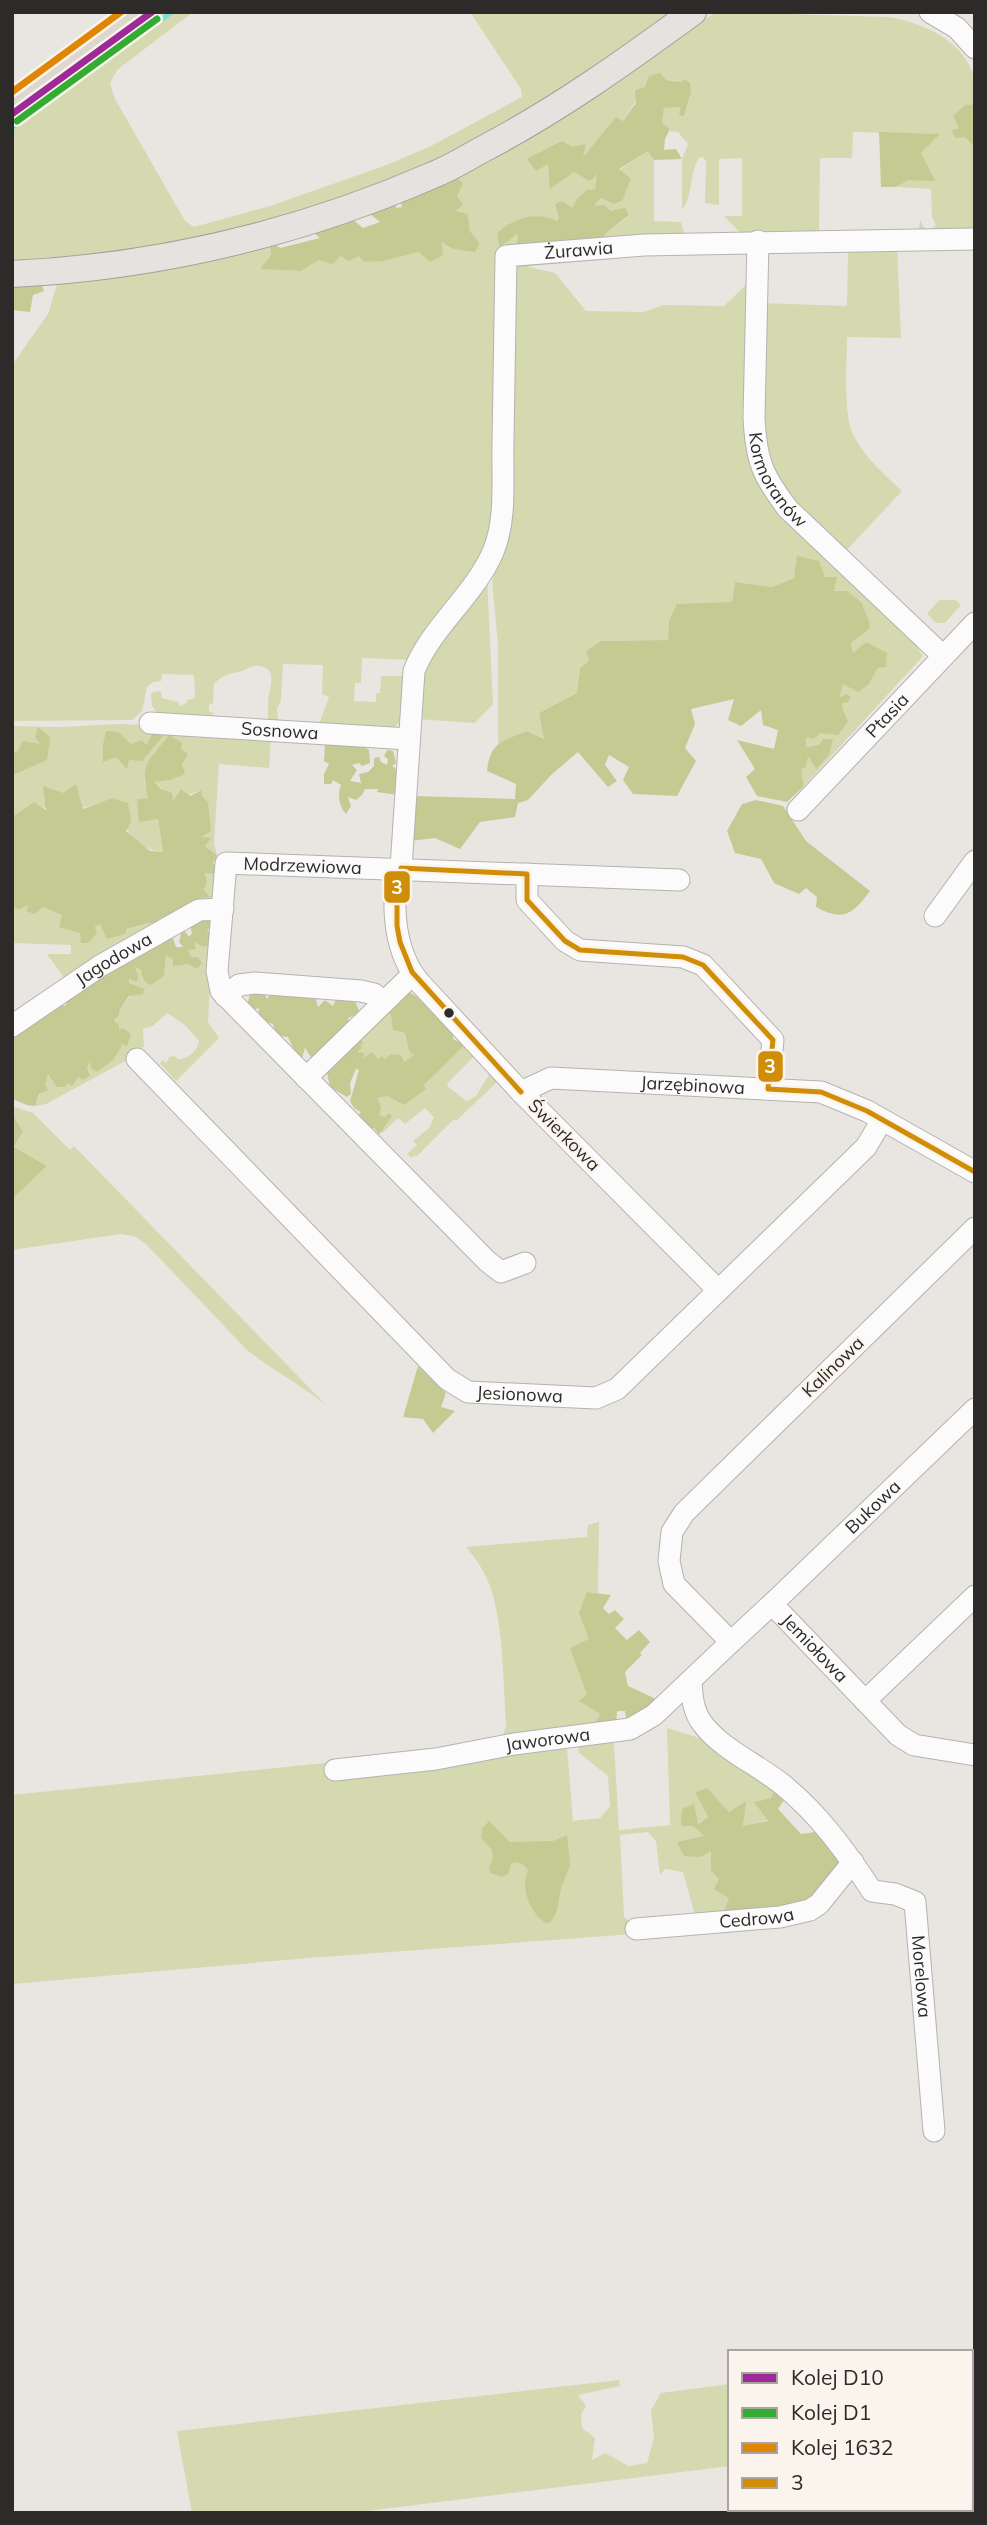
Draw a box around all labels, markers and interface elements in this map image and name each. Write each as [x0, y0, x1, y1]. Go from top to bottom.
street label: Żurawia [543, 236, 614, 264]
street label: Kormoranów [744, 431, 813, 533]
street label: Ptasia [860, 688, 914, 742]
street label: Sosnowa [240, 717, 319, 744]
street label: Modrzewiowa [243, 852, 362, 879]
line badge: 3 [383, 870, 411, 904]
text: 3 [391, 875, 403, 899]
street label: Jagodowa [71, 927, 156, 990]
unlabelled marker [442, 1006, 456, 1020]
line badge: 3 [757, 1050, 784, 1083]
text: 3 [764, 1054, 776, 1078]
street label: Jarzębinowa [640, 1071, 745, 1099]
street label: Świerkowa [523, 1094, 605, 1176]
street label: Kalinowa [797, 1331, 869, 1402]
street label: Jesionowa [476, 1380, 563, 1407]
street label: Bukowa [840, 1475, 905, 1539]
street label: Jemiołowa [776, 1609, 853, 1687]
street label: Jaworowa [503, 1722, 591, 1756]
street label: Cedrowa [718, 1902, 796, 1933]
street label: Morelowa [907, 1934, 937, 2019]
legend [728, 2350, 973, 2511]
text: Kolej D10 [791, 2364, 884, 2390]
text: Kolej D1 [791, 2399, 871, 2425]
text: Kolej 1632 [791, 2434, 893, 2460]
text: 3 [791, 2469, 804, 2495]

